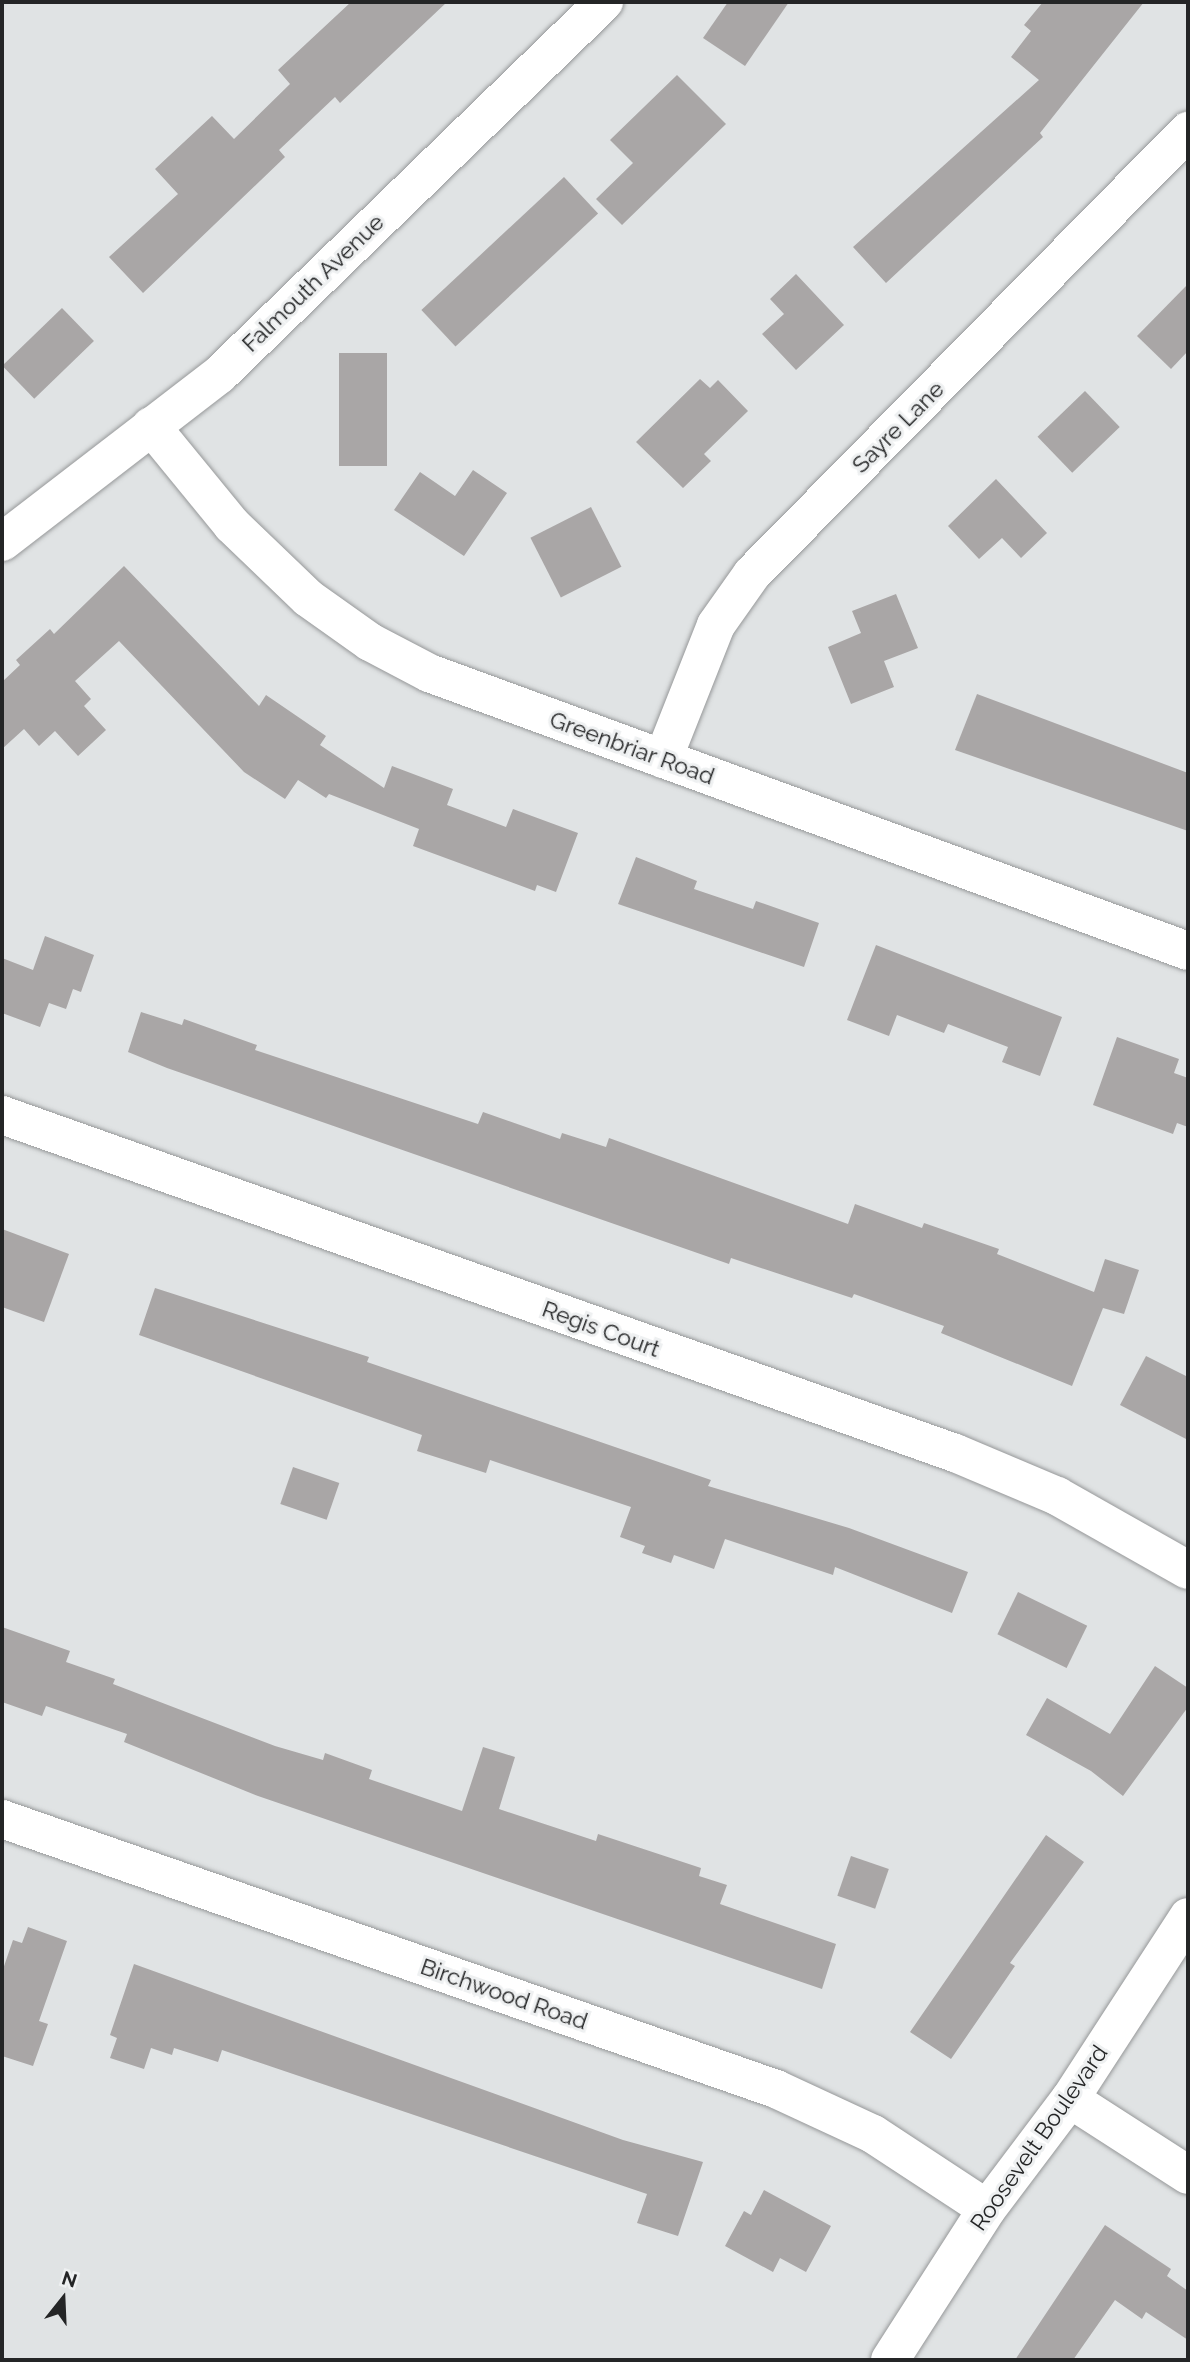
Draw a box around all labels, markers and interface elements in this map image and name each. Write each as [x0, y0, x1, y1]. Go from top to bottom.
street label: Falmouth Avenue [236, 208, 390, 358]
street label: Sayre Lane [846, 375, 950, 479]
street label: Greenbriar Road [546, 705, 718, 791]
street label: Regis Court [538, 1295, 664, 1363]
street label: Birchwood Road [417, 1952, 591, 2036]
street label: Roosevelt Boulevard [965, 2040, 1113, 2236]
north arrow [28, 2264, 98, 2334]
text: N [59, 2266, 80, 2292]

